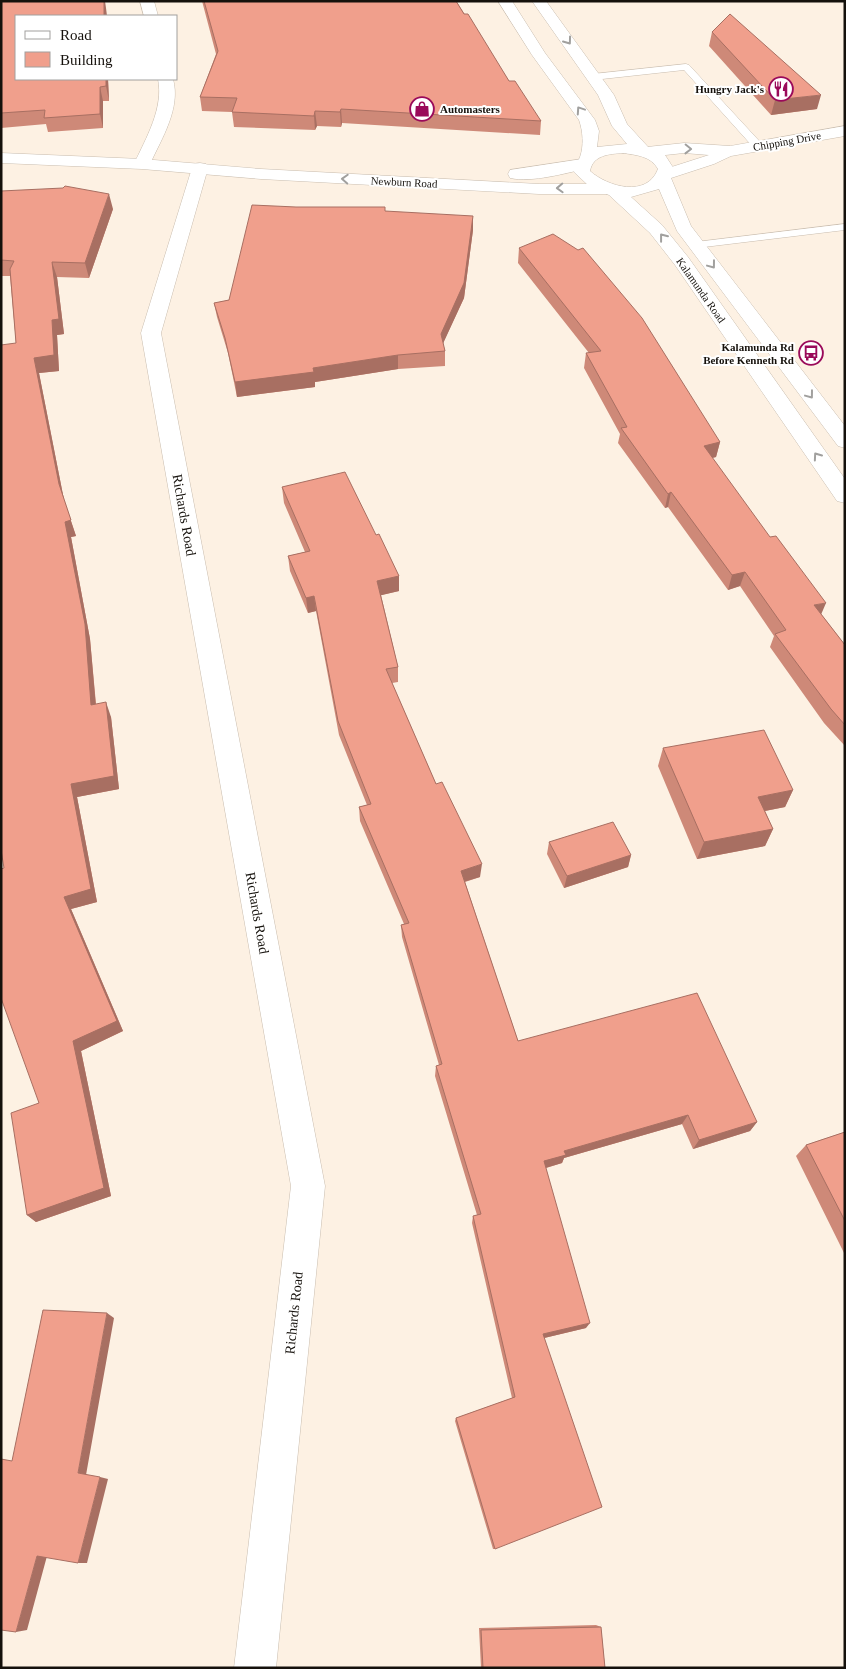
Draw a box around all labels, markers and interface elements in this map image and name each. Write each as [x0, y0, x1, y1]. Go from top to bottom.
legend [15, 15, 178, 80]
text: Road [60, 27, 92, 43]
one-way arrow [562, 35, 570, 44]
text: Building [60, 52, 113, 68]
restaurant icon: Hungry Jack's [768, 76, 794, 102]
place label: Hungry Jack's [695, 83, 765, 95]
shop icon: Automasters [409, 96, 435, 122]
place label: Automasters [440, 103, 501, 115]
one-way arrow [577, 107, 586, 116]
street label: Chipping Drive [752, 129, 822, 153]
one-way arrow [685, 143, 693, 154]
one-way arrow [341, 173, 349, 184]
street label: Newburn Road [370, 174, 438, 190]
one-way arrow [555, 183, 563, 193]
one-way arrow [660, 234, 668, 243]
street label: Kalamunda Road [674, 255, 728, 325]
one-way arrow [706, 260, 715, 269]
bus stop icon: Kalamunda Rd Before Kenneth Rd [798, 340, 824, 366]
place label: Kalamunda Rd Before Kenneth Rd [703, 341, 794, 366]
one-way arrow [804, 389, 813, 399]
one-way arrow [814, 452, 823, 462]
street label: Richards Road [169, 473, 199, 557]
street label: Richards Road [242, 871, 272, 955]
street label: Richards Road [282, 1271, 306, 1355]

